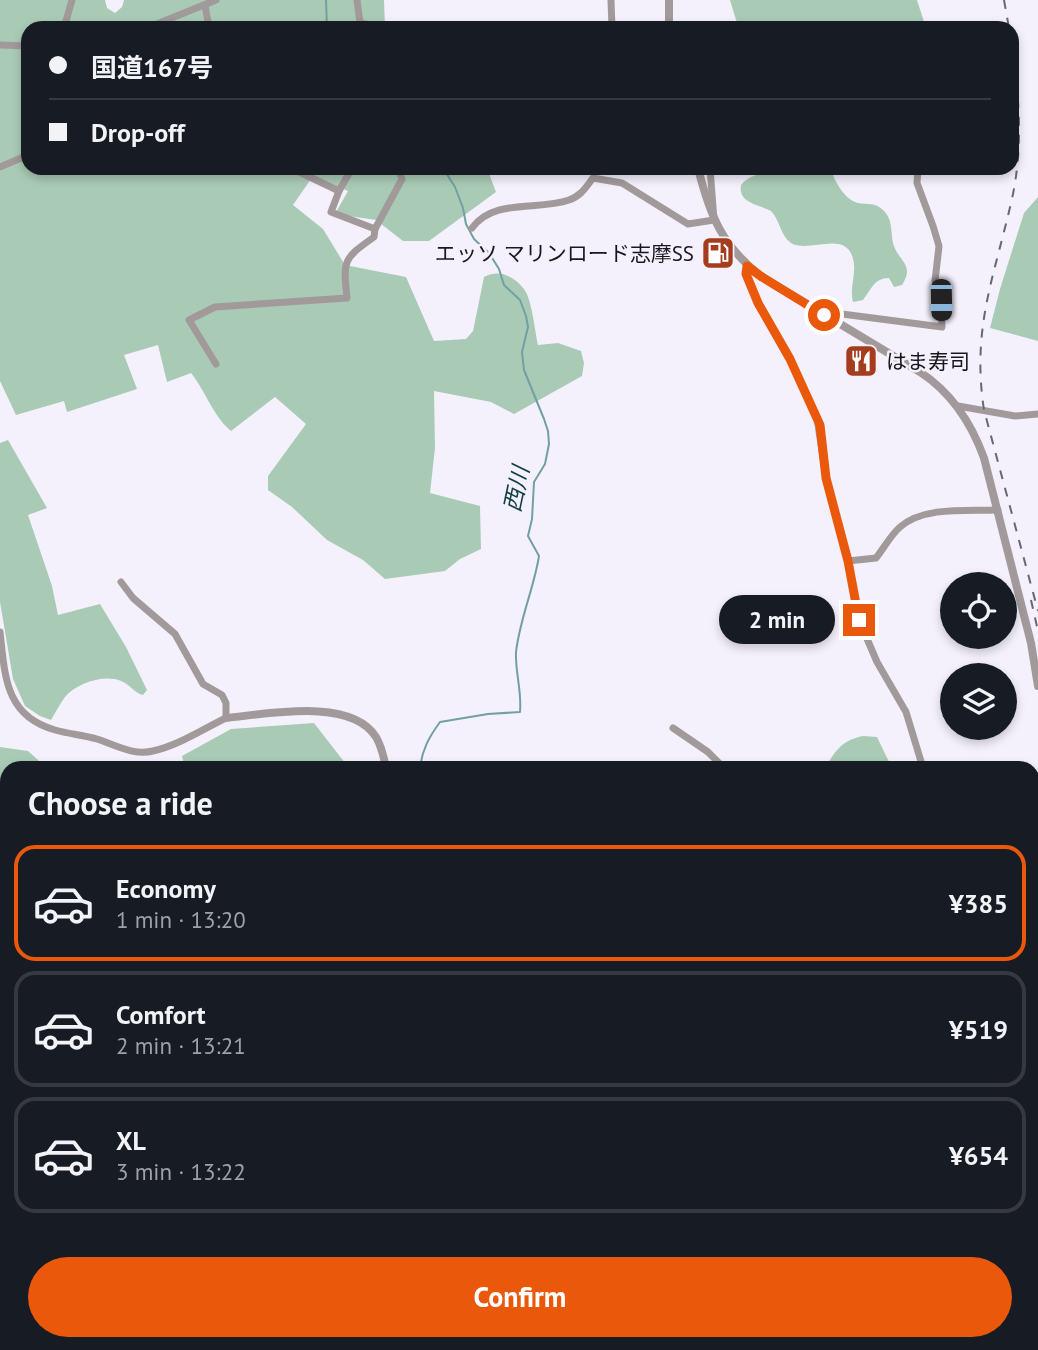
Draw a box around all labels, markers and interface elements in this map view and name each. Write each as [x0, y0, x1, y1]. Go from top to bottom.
text: 国道167号 [91, 51, 213, 84]
text: Drop-off [91, 116, 185, 149]
fuel station icon: エッソ マリンロード志摩SS [699, 234, 737, 272]
place label: エッソ マリンロード志摩SS [435, 240, 694, 267]
car [931, 279, 952, 321]
route start [808, 299, 840, 331]
restaurant icon: はま寿司 [842, 342, 880, 380]
place label: はま寿司 [886, 348, 970, 375]
water label: 西川 [497, 461, 536, 515]
map controls [940, 572, 1017, 740]
button: locate [940, 572, 1017, 649]
callout: 2 min [719, 596, 834, 644]
route end [843, 604, 875, 636]
text: 2 min [749, 605, 805, 634]
button: layers [940, 663, 1017, 740]
text: Choose a ride [28, 782, 213, 824]
icon: car [32, 872, 95, 935]
text: Economy [116, 872, 216, 905]
text: ¥385 [949, 887, 1008, 920]
text: 1 min · 13:20 [116, 905, 246, 934]
icon: car [32, 998, 95, 1061]
text: Comfort [116, 998, 206, 1031]
text: ¥519 [949, 1013, 1008, 1046]
text: 2 min · 13:21 [116, 1031, 246, 1060]
icon: car [32, 1124, 95, 1187]
text: XL [116, 1124, 146, 1157]
text: ¥654 [949, 1139, 1008, 1172]
text: 3 min · 13:22 [116, 1157, 246, 1186]
button: Confirm [28, 1257, 1012, 1337]

